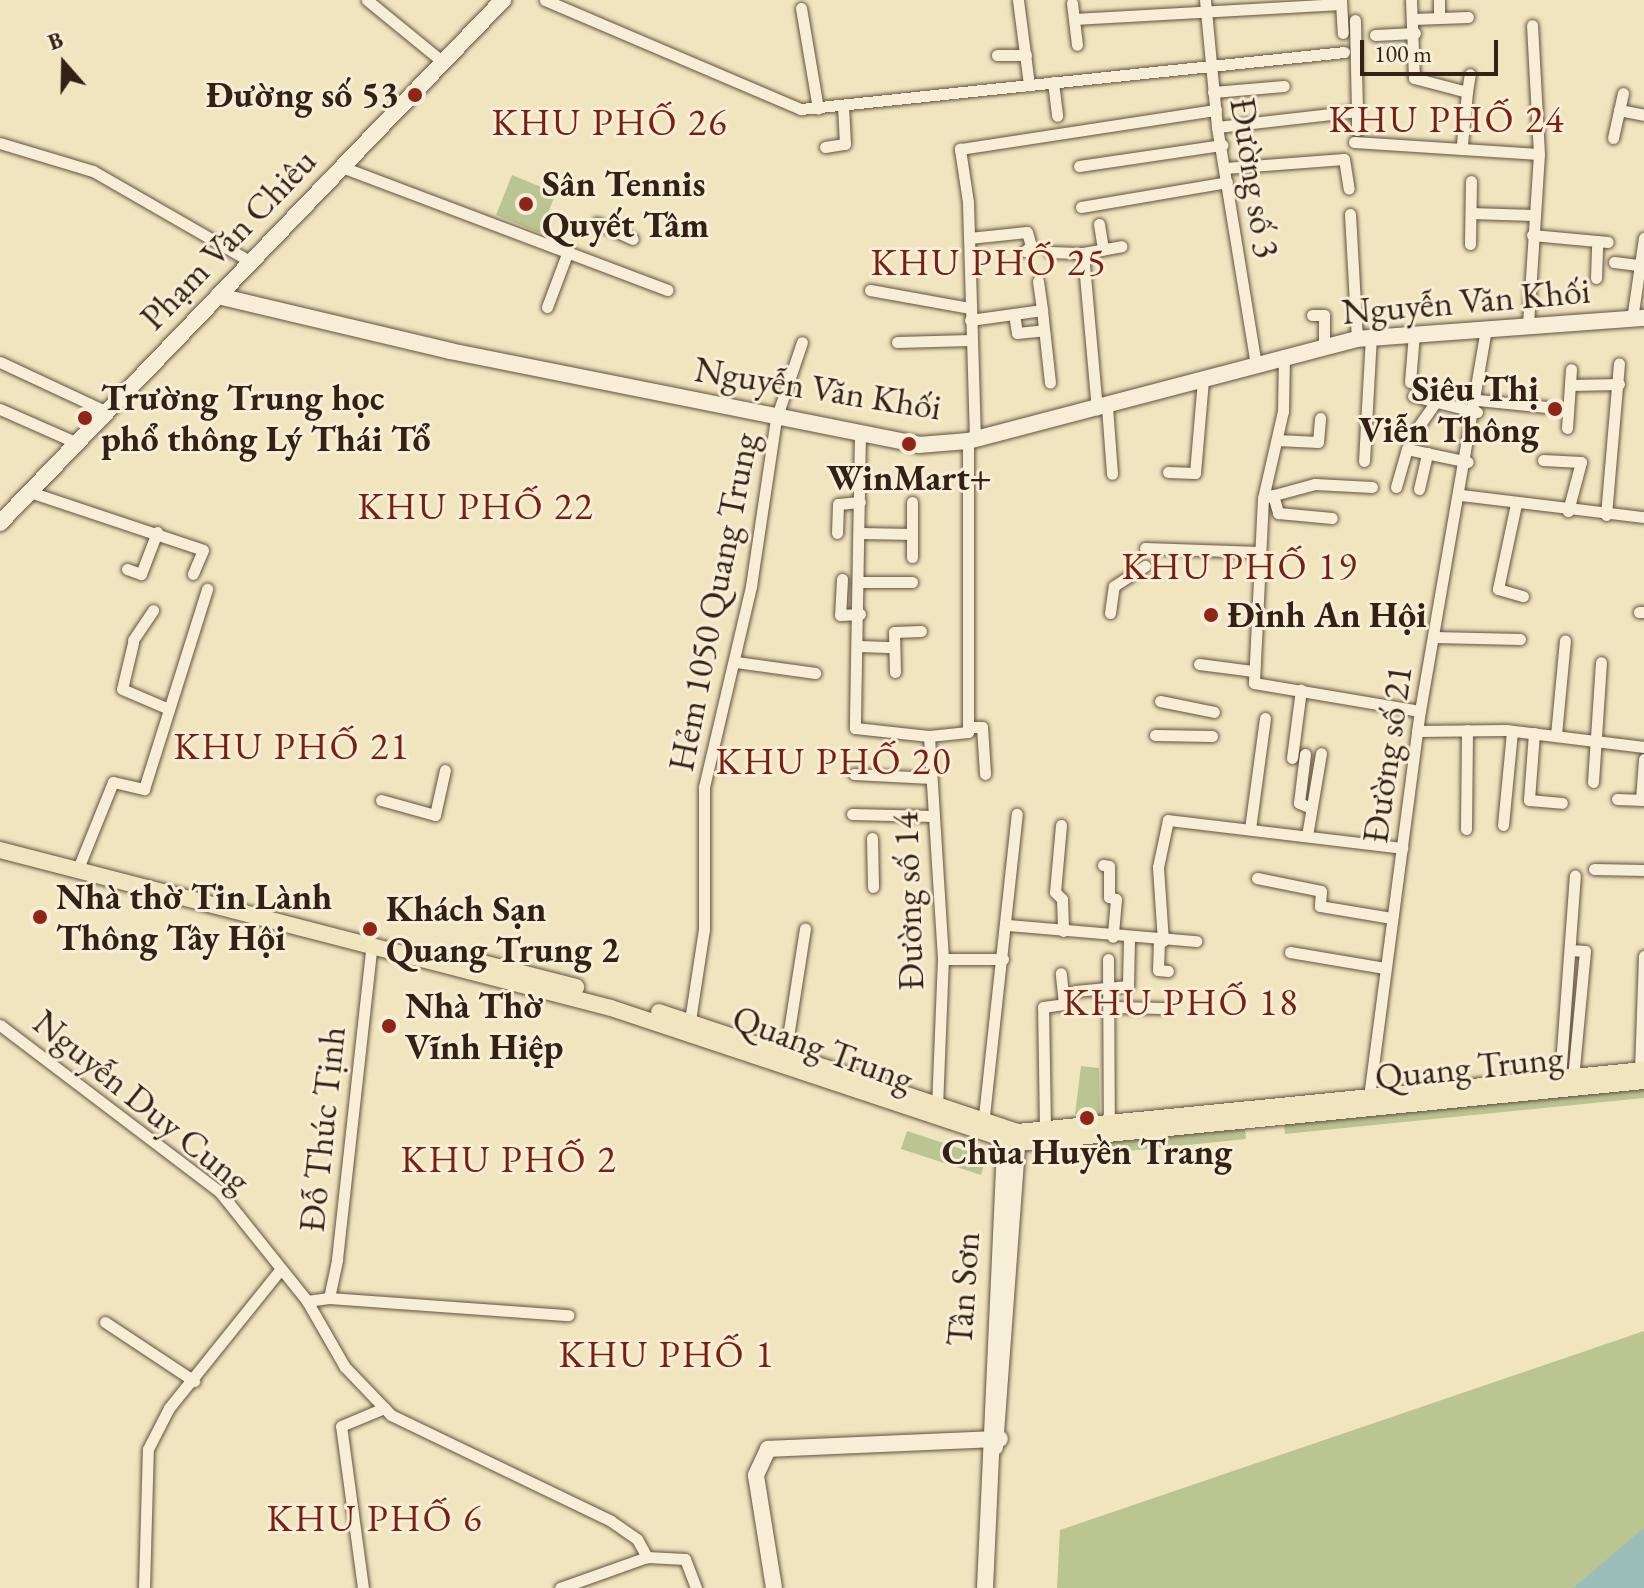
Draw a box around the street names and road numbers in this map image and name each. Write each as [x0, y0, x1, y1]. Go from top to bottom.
street label: Đường số 3 [1221, 95, 1289, 261]
street label: Phạm Văn Chiêu [131, 139, 325, 339]
street label: Nguyễn Văn Khối [1340, 269, 1592, 333]
street label: Nguyễn Văn Khối [692, 347, 944, 429]
street label: Hẻm 1050 Quang Trung [659, 429, 767, 775]
street label: Đường số 21 [1353, 663, 1421, 845]
street label: Đường số 14 [883, 811, 933, 991]
street label: Quang Trung [727, 995, 919, 1101]
street label: Nguyễn Duy Cung [25, 1000, 259, 1202]
street label: Đỗ Thúc Tịnh [290, 1024, 354, 1234]
street label: Quang Trung [1373, 1036, 1565, 1098]
street label: Tân Sơn [937, 1230, 989, 1348]

